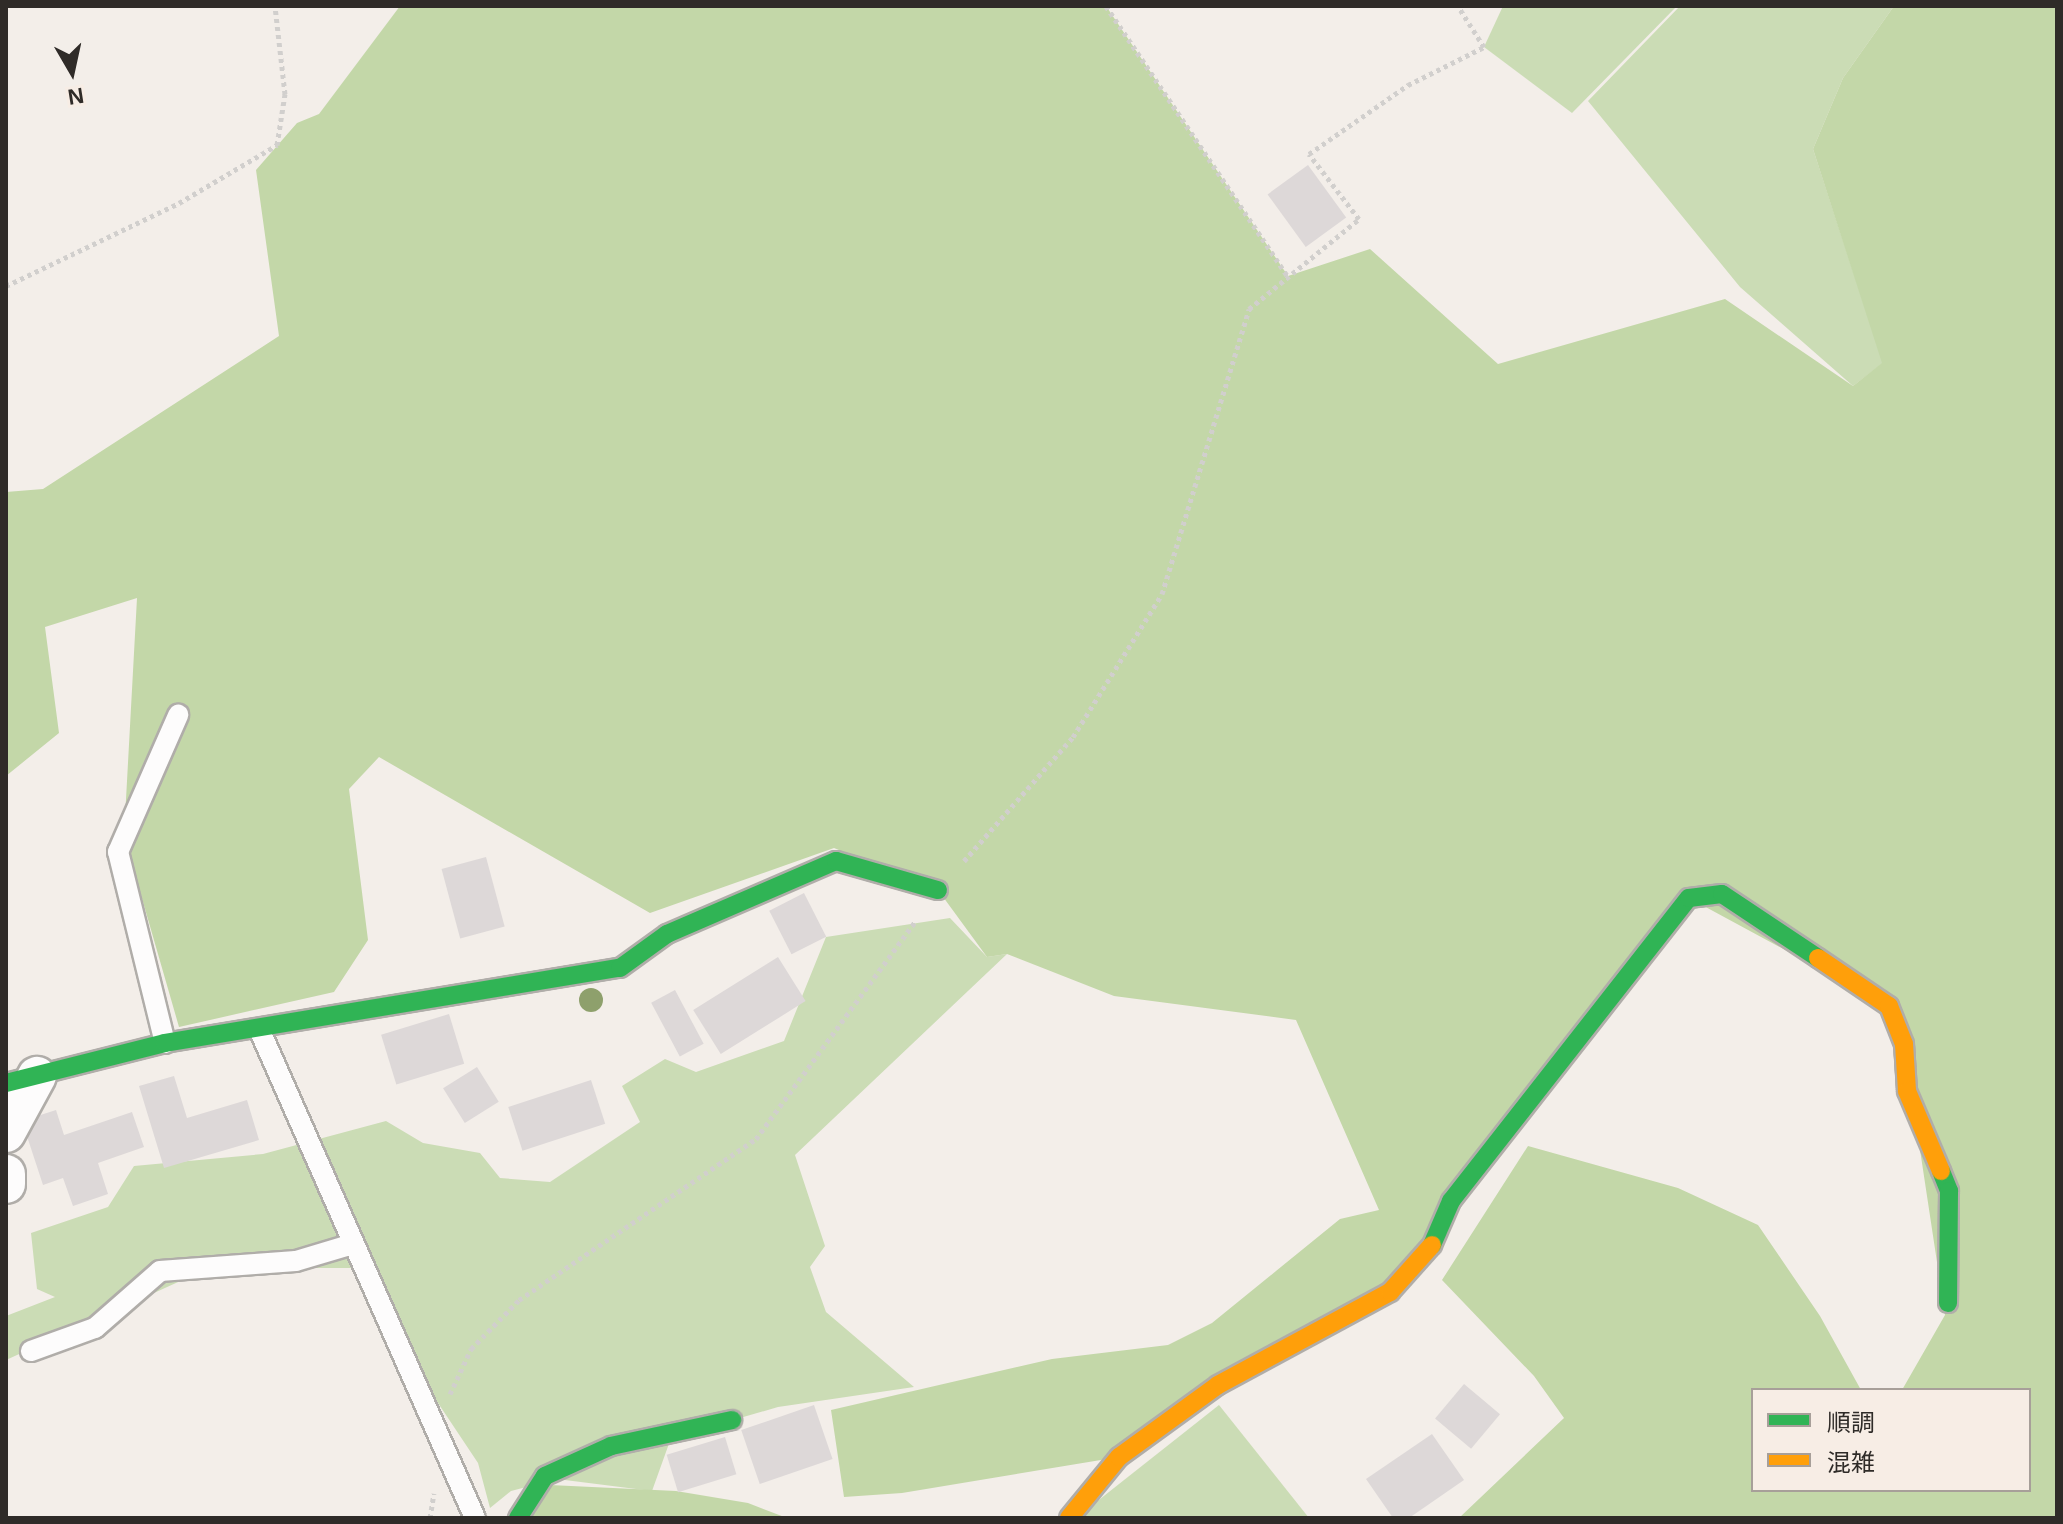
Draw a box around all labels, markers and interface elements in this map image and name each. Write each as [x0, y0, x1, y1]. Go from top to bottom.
north arrow [32, 32, 112, 112]
text: N [66, 83, 86, 110]
legend [1751, 1388, 2031, 1492]
text: 順調 [1827, 1409, 1875, 1436]
text: 混雑 [1827, 1449, 1875, 1476]

